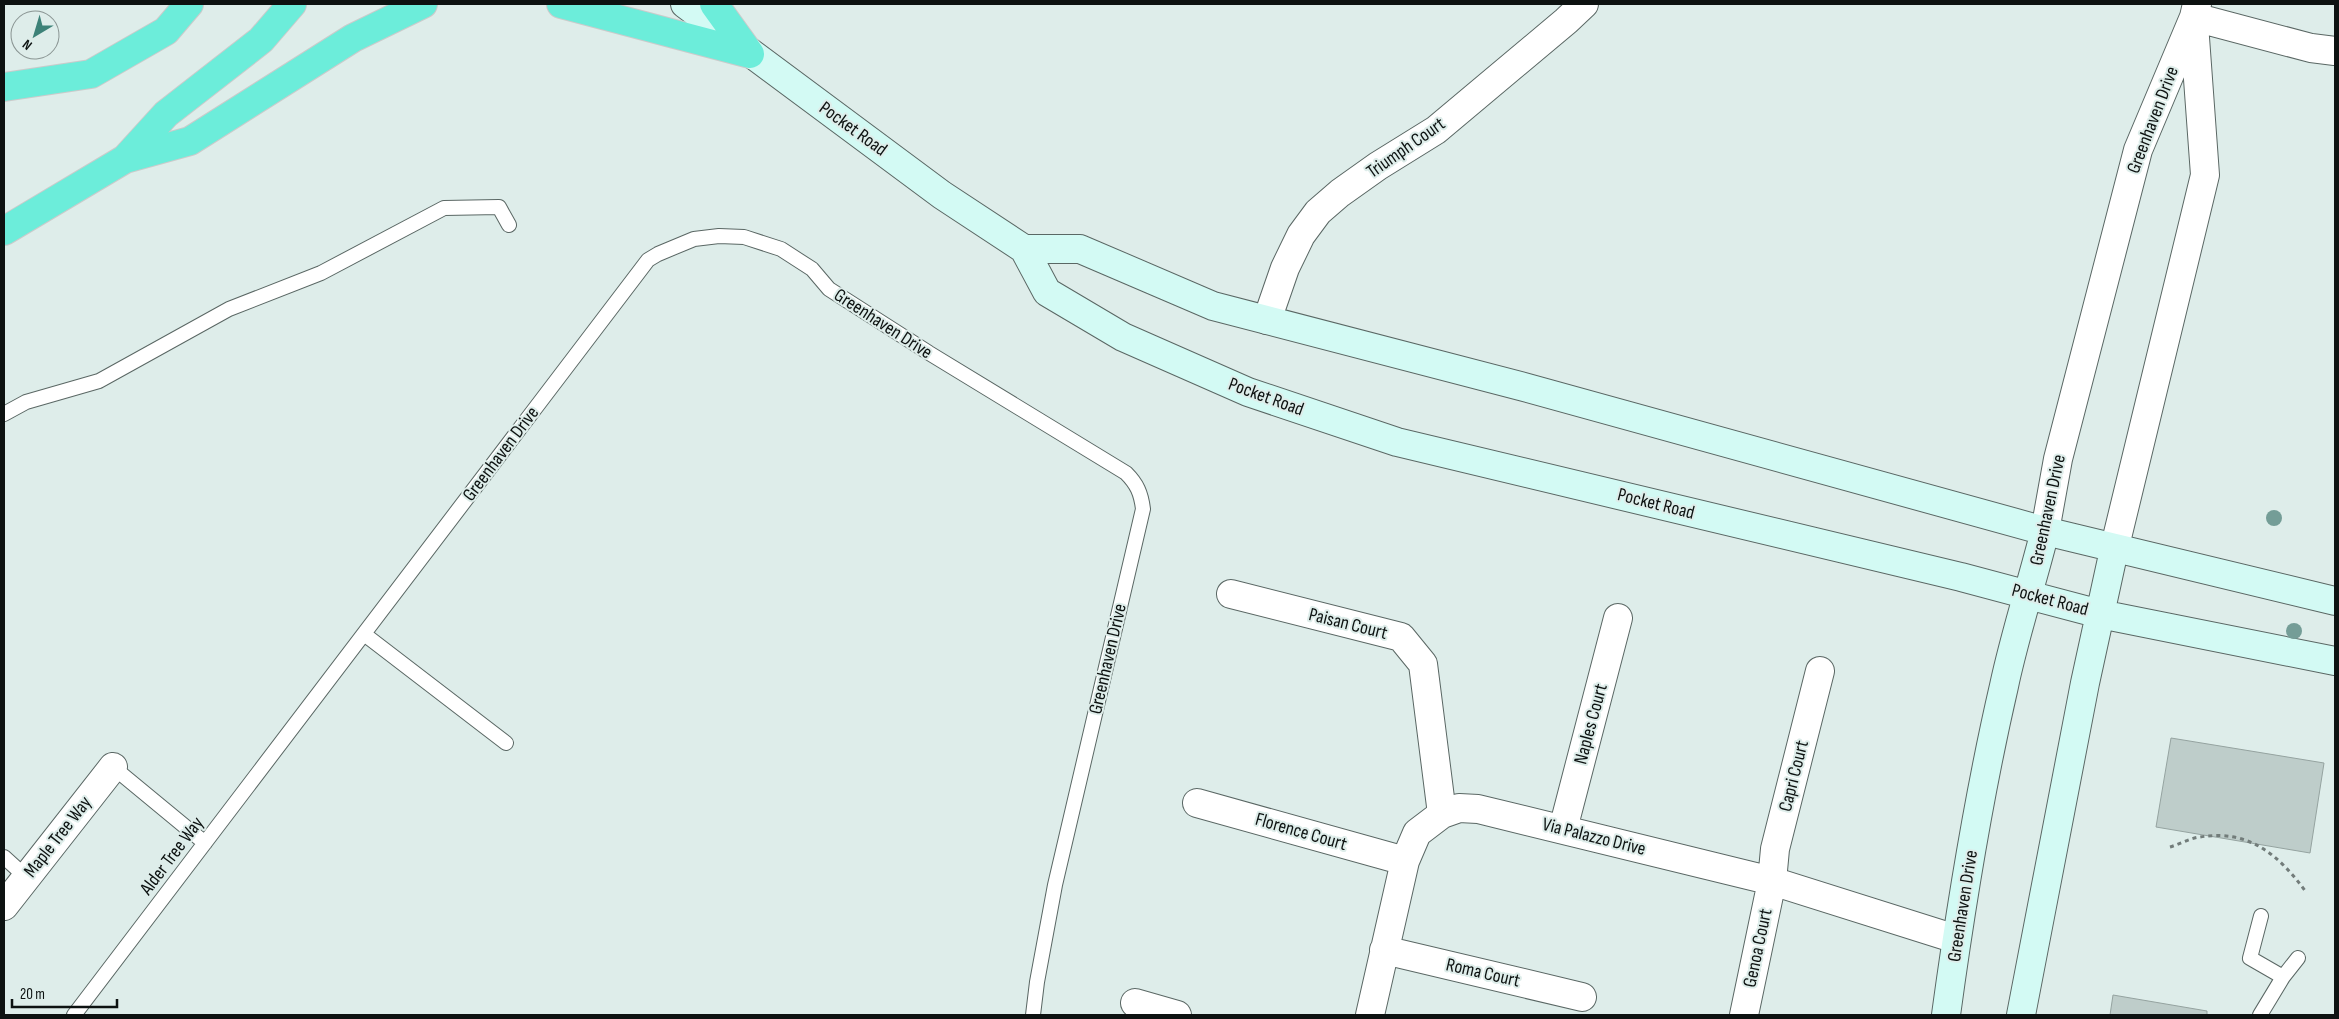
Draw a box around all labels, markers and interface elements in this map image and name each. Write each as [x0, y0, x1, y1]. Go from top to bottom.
north arrow [10, 10, 60, 60]
text: N [19, 36, 35, 54]
street label: Greenhaven Drive [2122, 63, 2184, 177]
street label: Pocket Road [814, 97, 892, 161]
street label: Triumph Court [1362, 112, 1450, 183]
street label: Greenhaven Drive [830, 284, 936, 364]
street label: Pocket Road [1225, 373, 1307, 421]
street label: Greenhaven Drive [458, 402, 544, 506]
street label: Greenhaven Drive [2025, 453, 2071, 567]
street label: Pocket Road [1615, 483, 1697, 525]
street label: Pocket Road [2009, 579, 2091, 621]
street label: Greenhaven Drive [1084, 602, 1132, 716]
street label: Paisan Court [1306, 603, 1390, 645]
street label: Naples Court [1569, 681, 1613, 767]
street label: Capri Court [1774, 738, 1814, 814]
street label: Maple Tree Way [19, 791, 97, 882]
street label: Florence Court [1253, 808, 1350, 856]
street label: Alder Tree Way [135, 812, 209, 900]
street label: Via Palazzo Drive [1540, 813, 1648, 861]
street label: Greenhaven Drive [1943, 849, 1983, 963]
street label: Genoa Court [1738, 906, 1778, 989]
street label: Roma Court [1444, 953, 1522, 993]
scale bar [12, 976, 118, 1008]
text: 20 m [20, 985, 45, 1004]

